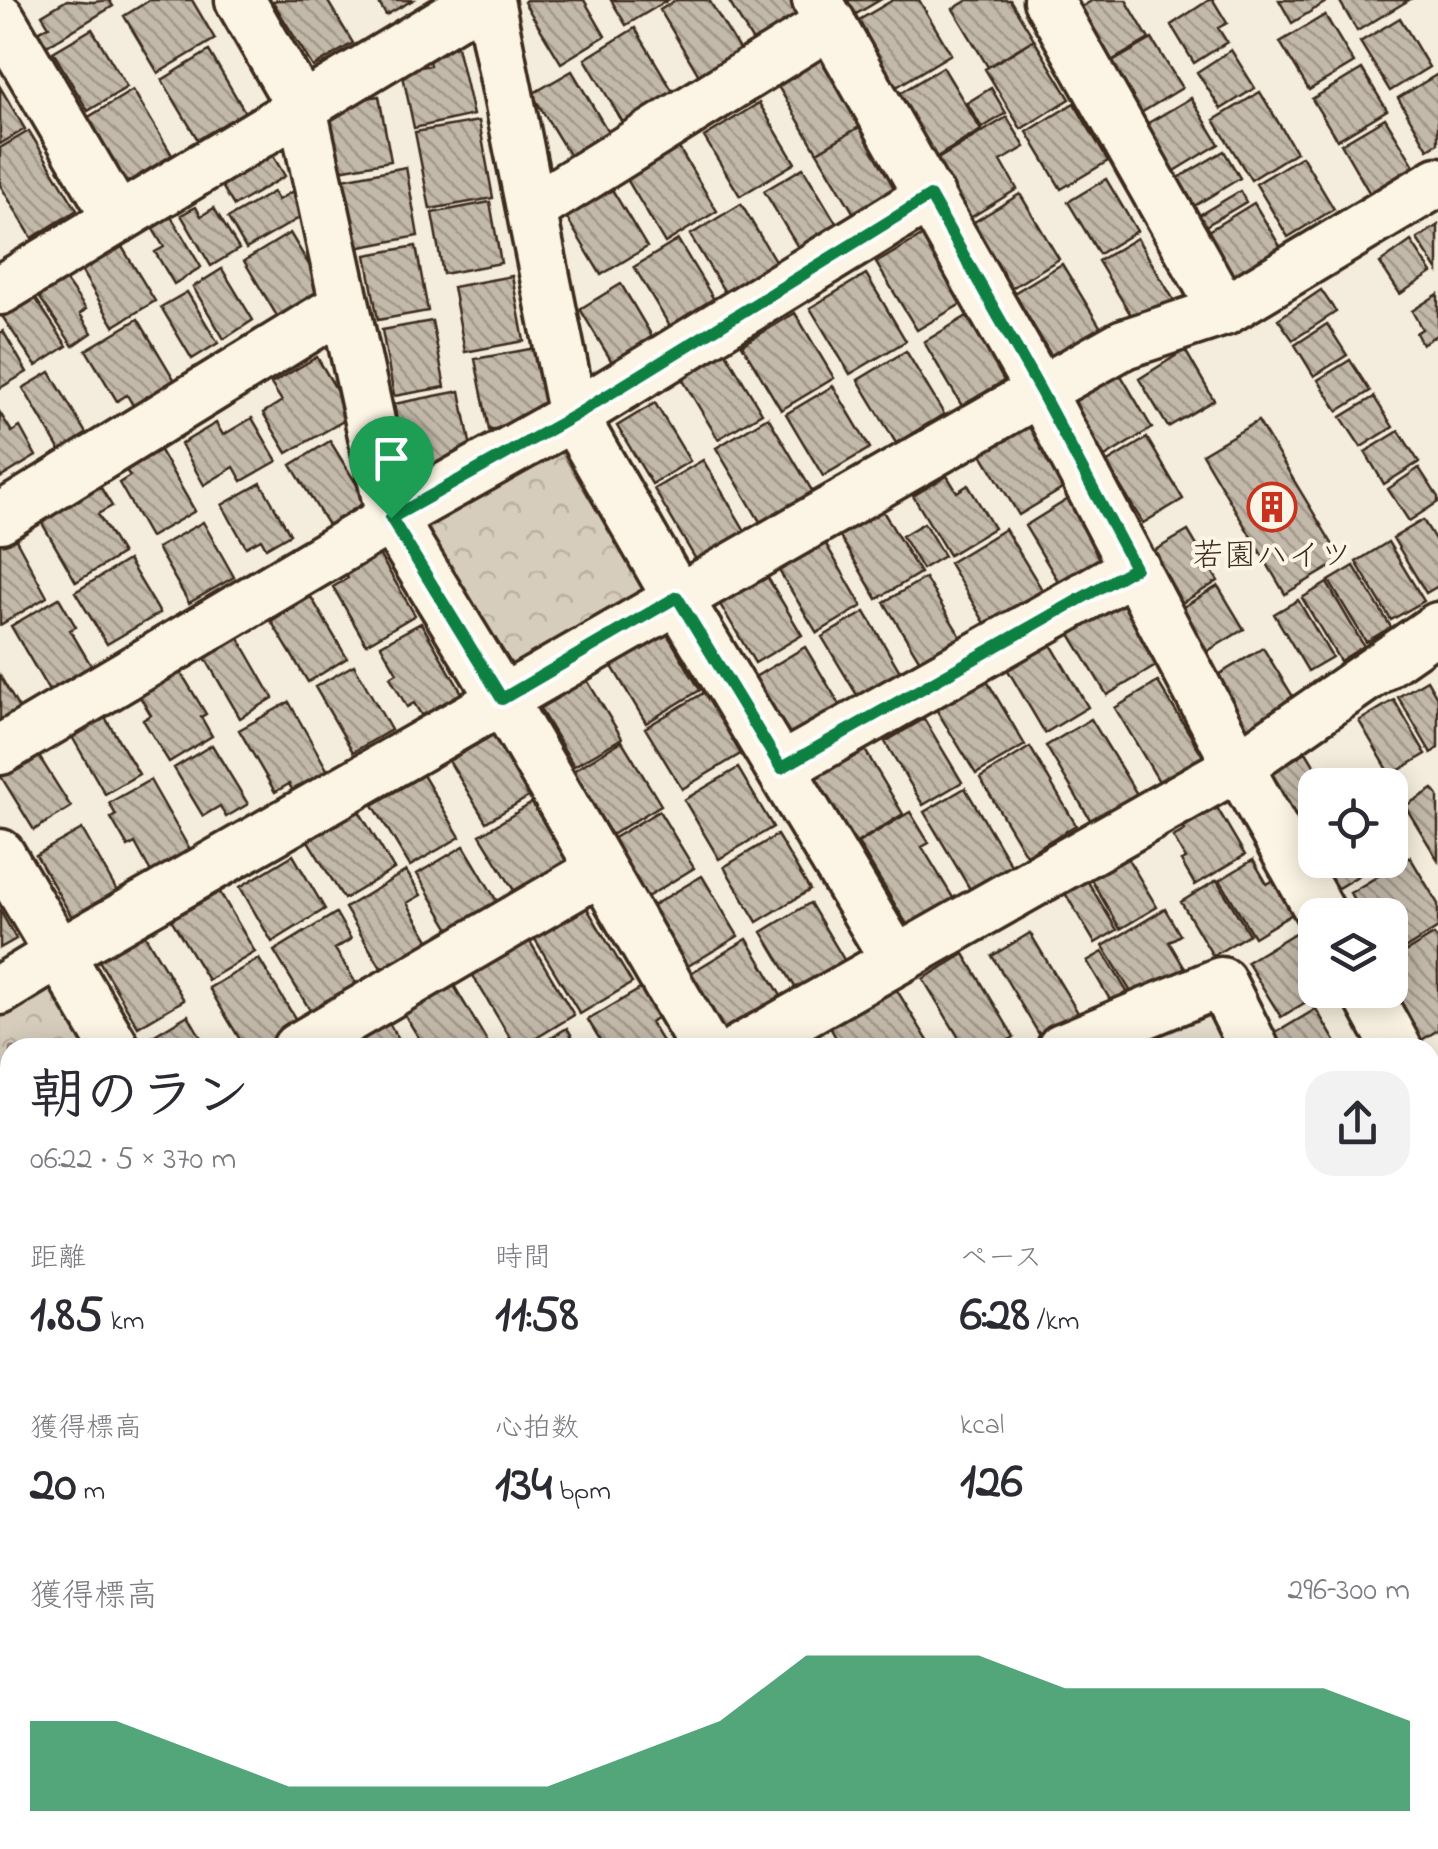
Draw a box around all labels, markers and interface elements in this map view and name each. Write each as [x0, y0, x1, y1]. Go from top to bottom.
pin [349, 416, 434, 519]
icon: arrive [364, 431, 419, 486]
building icon: 若園ハイツ [1246, 481, 1298, 533]
place label: 若園ハイツ [1192, 534, 1352, 581]
map controls [1298, 768, 1408, 1008]
button: locate [1298, 768, 1408, 878]
button: layers [1298, 898, 1408, 1008]
text: 朝のラン [30, 1059, 250, 1139]
button: share [1305, 1071, 1410, 1176]
text: 06:22 · 5 × 370 m [30, 1137, 236, 1184]
text: 距離 [30, 1239, 86, 1280]
text: 時間 [495, 1239, 551, 1280]
text: ペース [960, 1239, 1042, 1280]
text: 1.85 [30, 1280, 103, 1353]
text: 11:58 [495, 1280, 578, 1353]
text: 6:28 [960, 1280, 1030, 1353]
text: km [103, 1302, 144, 1343]
text: /km [1030, 1302, 1080, 1343]
text: kcal [960, 1406, 1005, 1447]
text: 獲得標高 [30, 1409, 142, 1450]
text: 心拍数 [495, 1409, 579, 1450]
text: 126 [960, 1447, 1023, 1520]
text: 20 [30, 1450, 76, 1523]
text: 134 [495, 1450, 552, 1523]
text: m [76, 1472, 105, 1513]
text: bpm [552, 1472, 611, 1513]
text: 296–300 m [1287, 1568, 1410, 1615]
text: 獲得標高 [30, 1574, 158, 1621]

